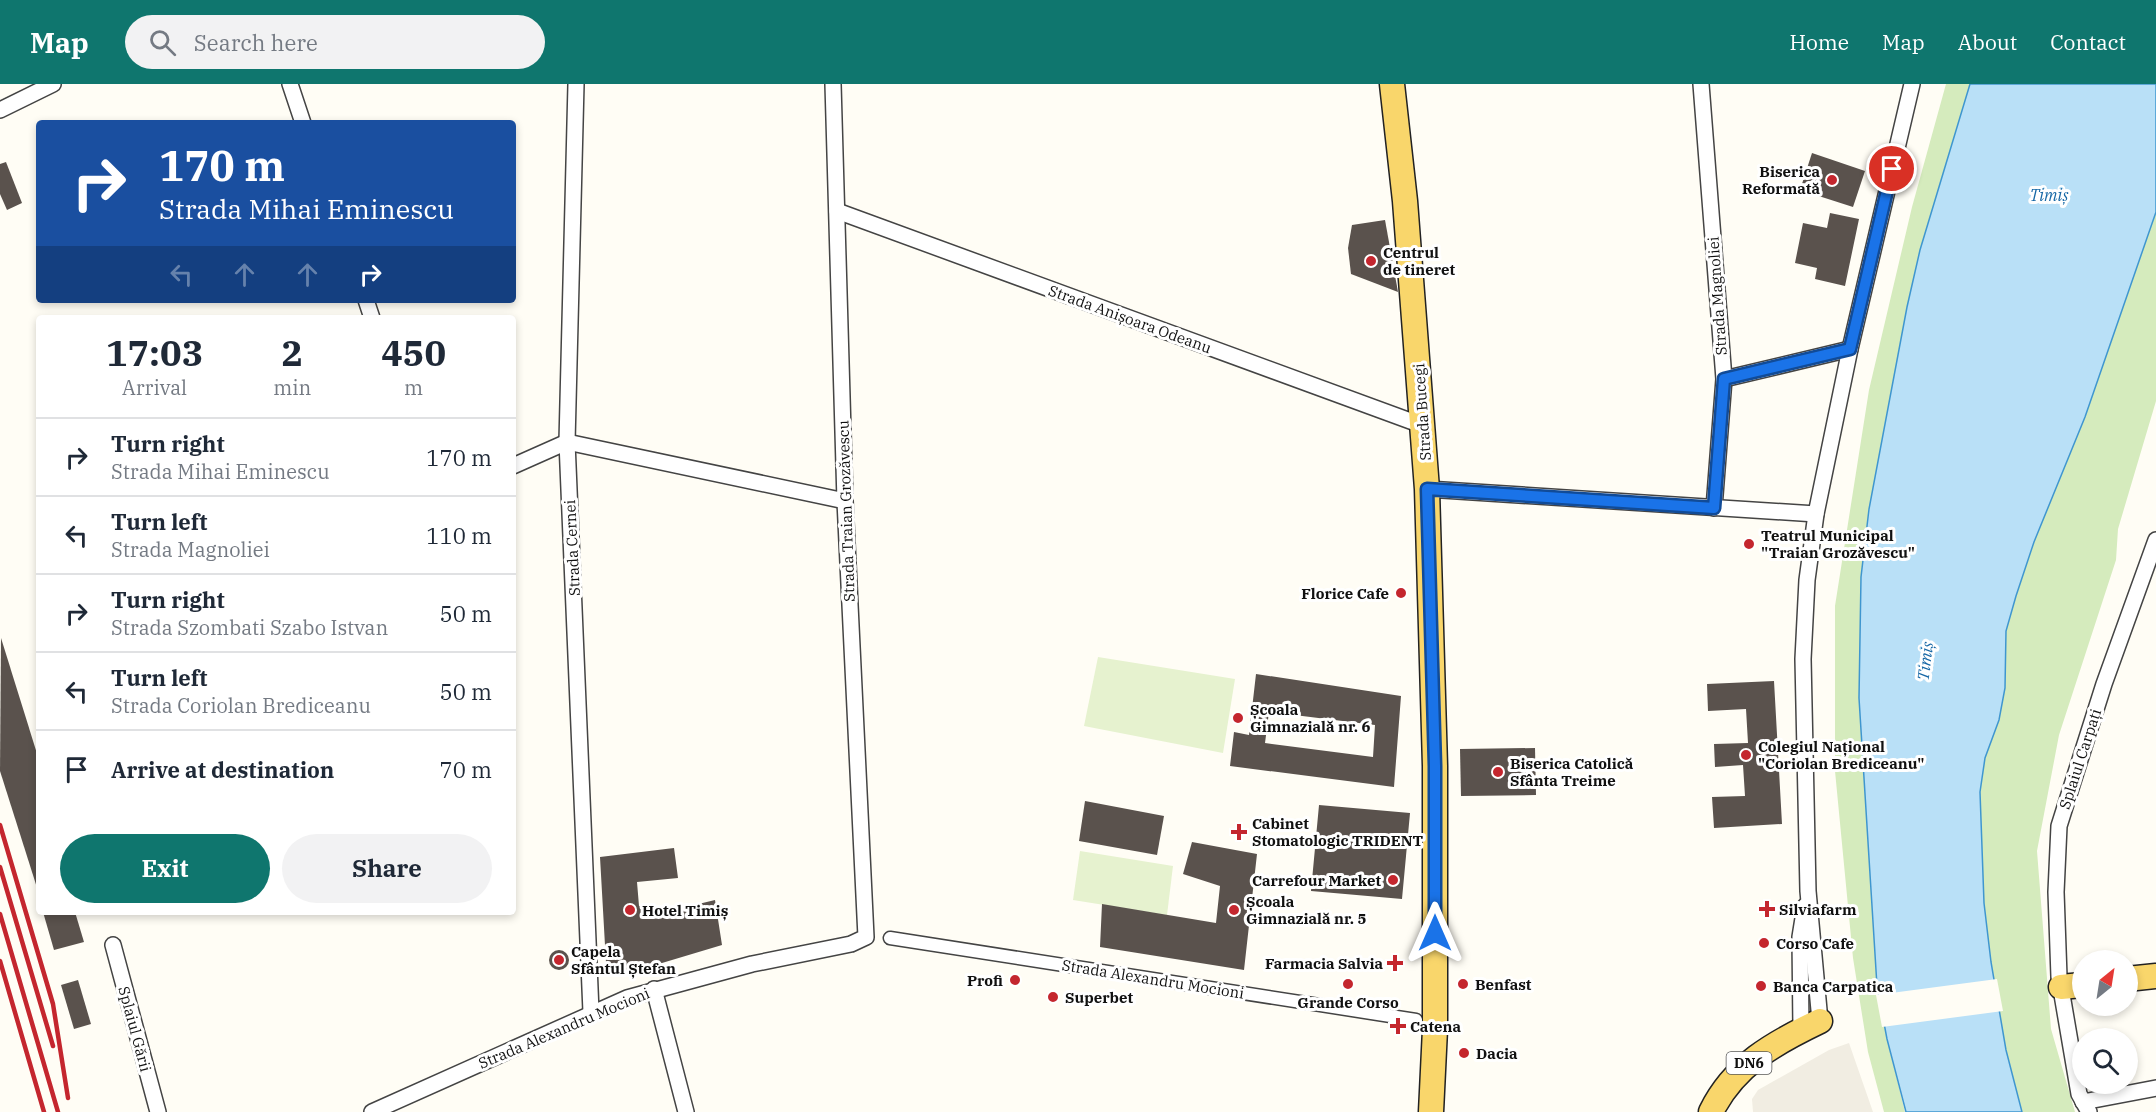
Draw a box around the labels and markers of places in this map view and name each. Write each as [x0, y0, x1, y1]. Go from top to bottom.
pin [1866, 143, 1917, 194]
place label: Biserica Reformată [1742, 162, 1820, 198]
marker: Biserica Reformată [1825, 173, 1839, 187]
place label: Centrul de tineret [1383, 243, 1456, 279]
marker: Centrul de tineret [1364, 254, 1378, 268]
place label: Teatrul Municipal "Traian Grozăvescu" [1761, 526, 1915, 562]
marker: Teatrul Municipal "Traian Grozăvescu" [1742, 537, 1756, 551]
place label: Florice Cafe [1301, 584, 1389, 603]
marker: Florice Cafe [1394, 586, 1408, 600]
place label: Școala Gimnazială nr. 6 [1250, 700, 1370, 736]
marker: Școala Gimnazială nr. 6 [1231, 711, 1245, 725]
place label: Colegiul Național "Coriolan Brediceanu" [1758, 737, 1925, 773]
marker: Colegiul Național "Coriolan Brediceanu" [1739, 748, 1753, 762]
place label: Biserica Catolică Sfânta Treime [1510, 754, 1634, 790]
marker: Biserica Catolică Sfânta Treime [1491, 765, 1505, 779]
place label: Cabinet Stomatologic TRIDENT [1252, 814, 1424, 850]
marker: Cabinet Stomatologic TRIDENT [1230, 823, 1248, 841]
place label: Carrefour Market [1252, 871, 1381, 890]
marker: Carrefour Market [1386, 873, 1400, 887]
place label: Școala Gimnazială nr. 5 [1246, 892, 1366, 928]
place label: Silviafarm [1779, 900, 1857, 919]
place label: Hotel Timiș [642, 901, 728, 921]
marker: Silviafarm [1760, 902, 1774, 916]
marker: Hotel Timiș [623, 903, 637, 917]
marker: Școala Gimnazială nr. 5 [1227, 903, 1241, 917]
place label: Corso Cafe [1776, 934, 1854, 953]
marker: Corso Cafe [1757, 936, 1771, 950]
place label: Capela Sfântul Ștefan [571, 942, 676, 979]
marker: Capela Sfântul Ștefan [552, 953, 566, 967]
place label: Farmacia Salvia [1265, 954, 1383, 973]
marker: Farmacia Salvia [1388, 956, 1402, 970]
place label: Profi [967, 971, 1003, 990]
marker: Profi [1008, 973, 1022, 987]
place label: Benfast [1475, 975, 1532, 994]
marker: Grande Corso [1341, 977, 1355, 991]
marker: Benfast [1456, 977, 1470, 991]
place label: Banca Carpatica [1773, 977, 1894, 996]
marker: Banca Carpatica [1754, 979, 1768, 993]
place label: Superbet [1065, 988, 1134, 1007]
marker: Superbet [1046, 990, 1060, 1004]
place label: Grande Corso [1297, 993, 1399, 1012]
place label: Catena [1410, 1017, 1461, 1036]
marker: Catena [1391, 1019, 1405, 1033]
place label: Dacia [1476, 1044, 1518, 1063]
marker: Dacia [1457, 1046, 1471, 1060]

